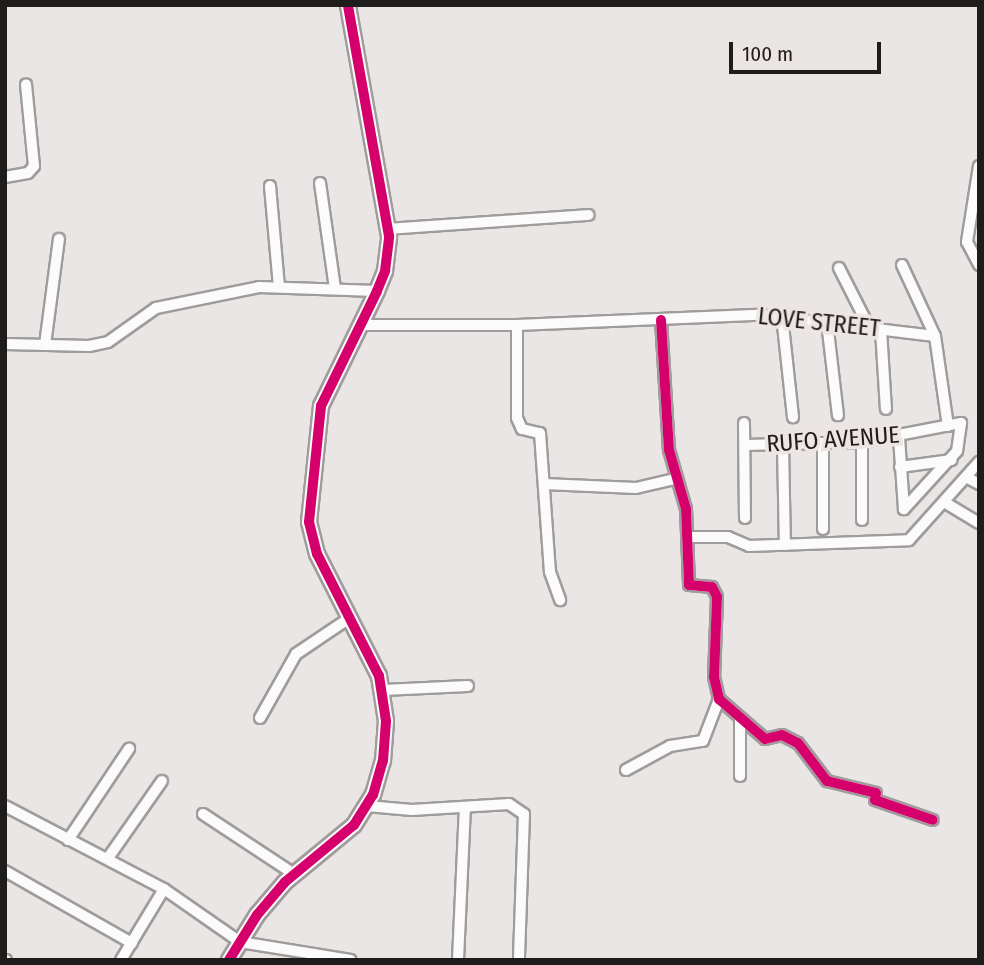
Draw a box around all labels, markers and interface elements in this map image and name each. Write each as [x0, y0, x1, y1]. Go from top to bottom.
scale bar [732, 28, 884, 72]
text: 100 m [742, 41, 793, 67]
street label: LOVE STREET [756, 302, 882, 344]
street label: RUFO AVENUE [765, 421, 901, 459]

